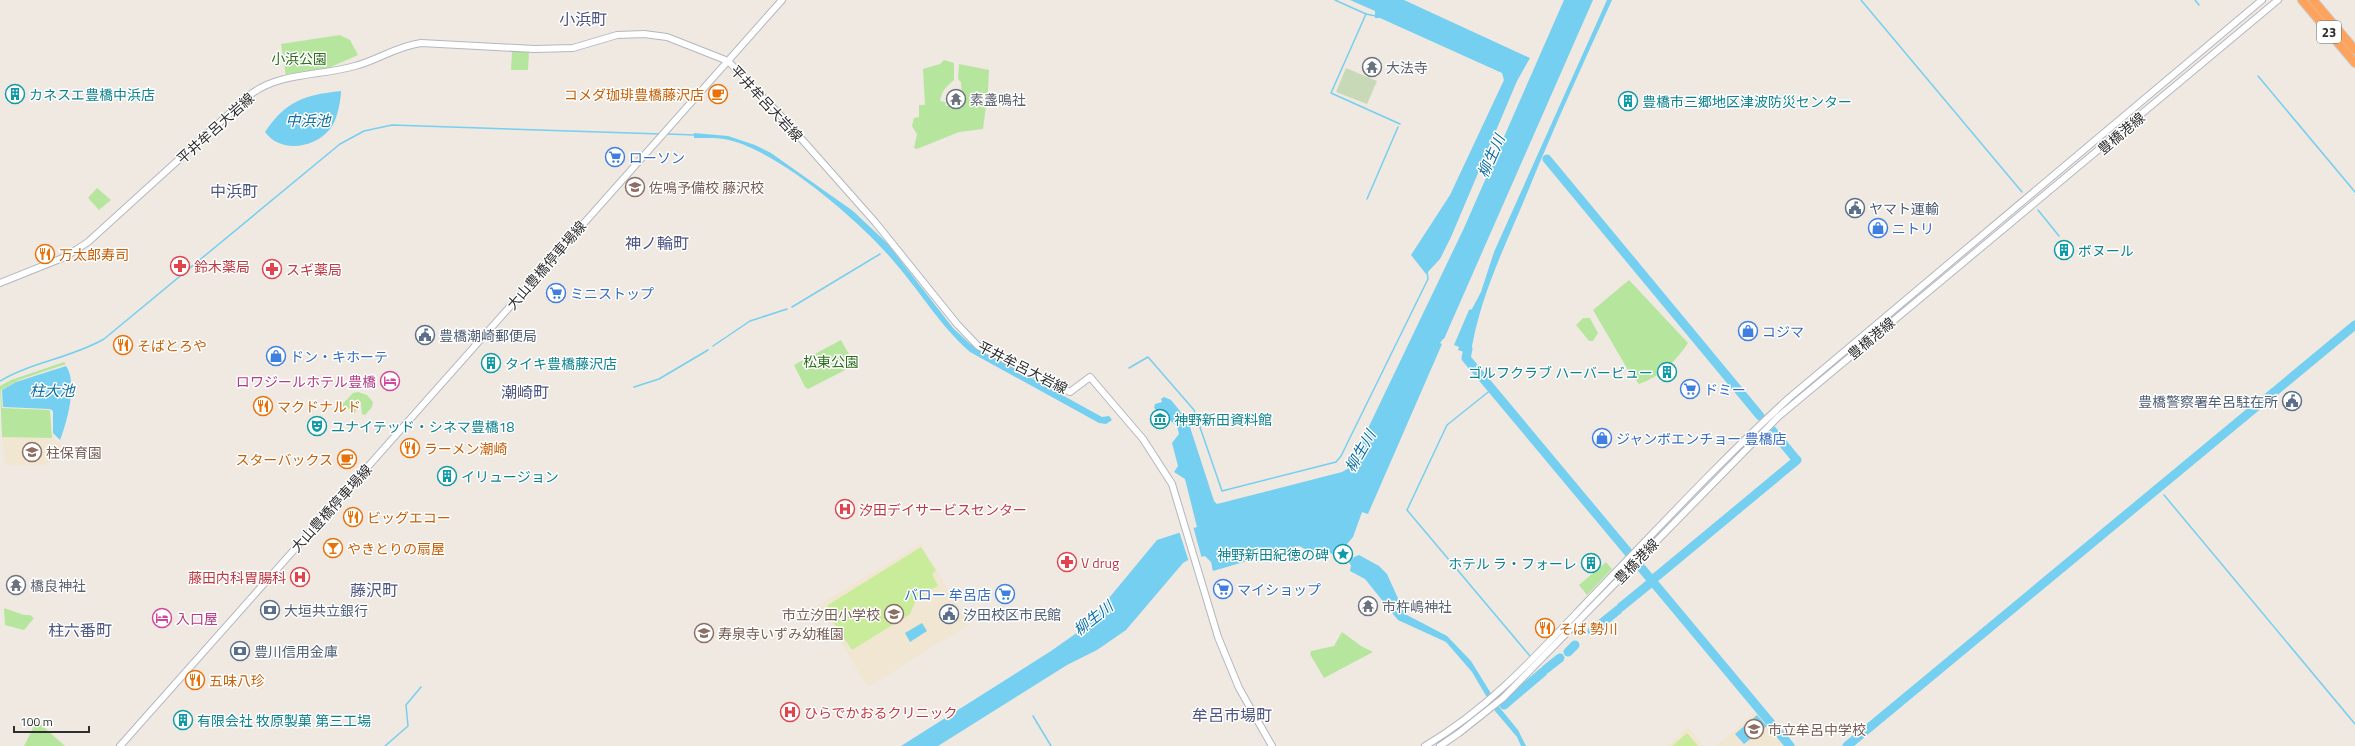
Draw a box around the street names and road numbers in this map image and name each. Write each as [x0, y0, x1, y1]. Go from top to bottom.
road number: 23 [2317, 21, 2341, 43]
street label: 平井牟呂大岩線 [726, 60, 808, 146]
street label: 平井牟呂大岩線 [172, 87, 258, 169]
street label: 豊橋港線 [2093, 107, 2149, 159]
street label: 大山豊橋停車場線 [501, 216, 591, 314]
street label: 豊橋港線 [1843, 312, 1899, 364]
street label: 平井牟呂大岩線 [975, 335, 1071, 399]
street label: 大山豊橋停車場線 [286, 459, 376, 557]
street label: 豊橋港線 [1609, 534, 1663, 588]

